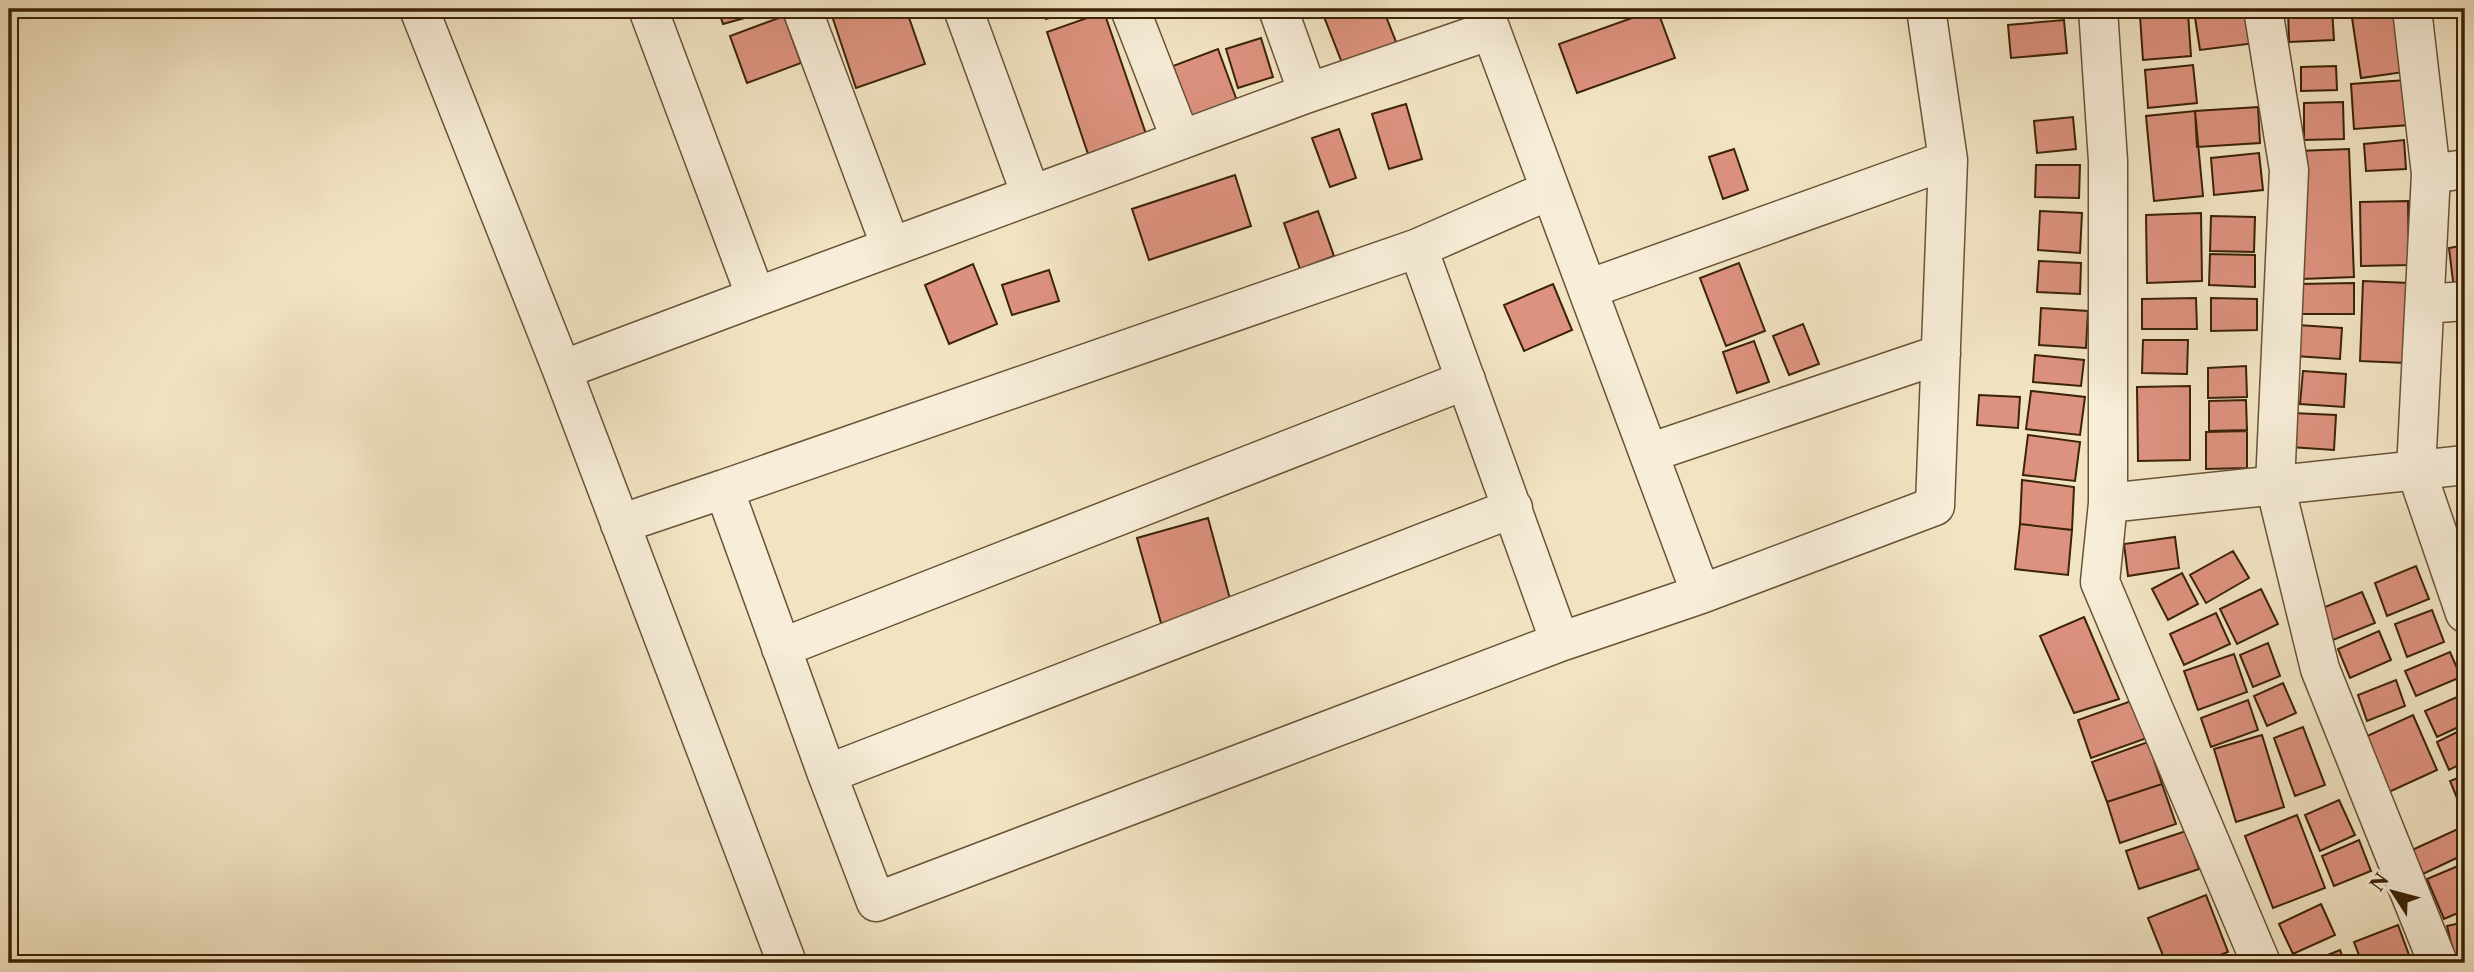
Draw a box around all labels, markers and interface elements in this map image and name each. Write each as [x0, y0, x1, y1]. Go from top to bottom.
north arrow [2358, 856, 2428, 926]
text: N [2365, 869, 2394, 896]

